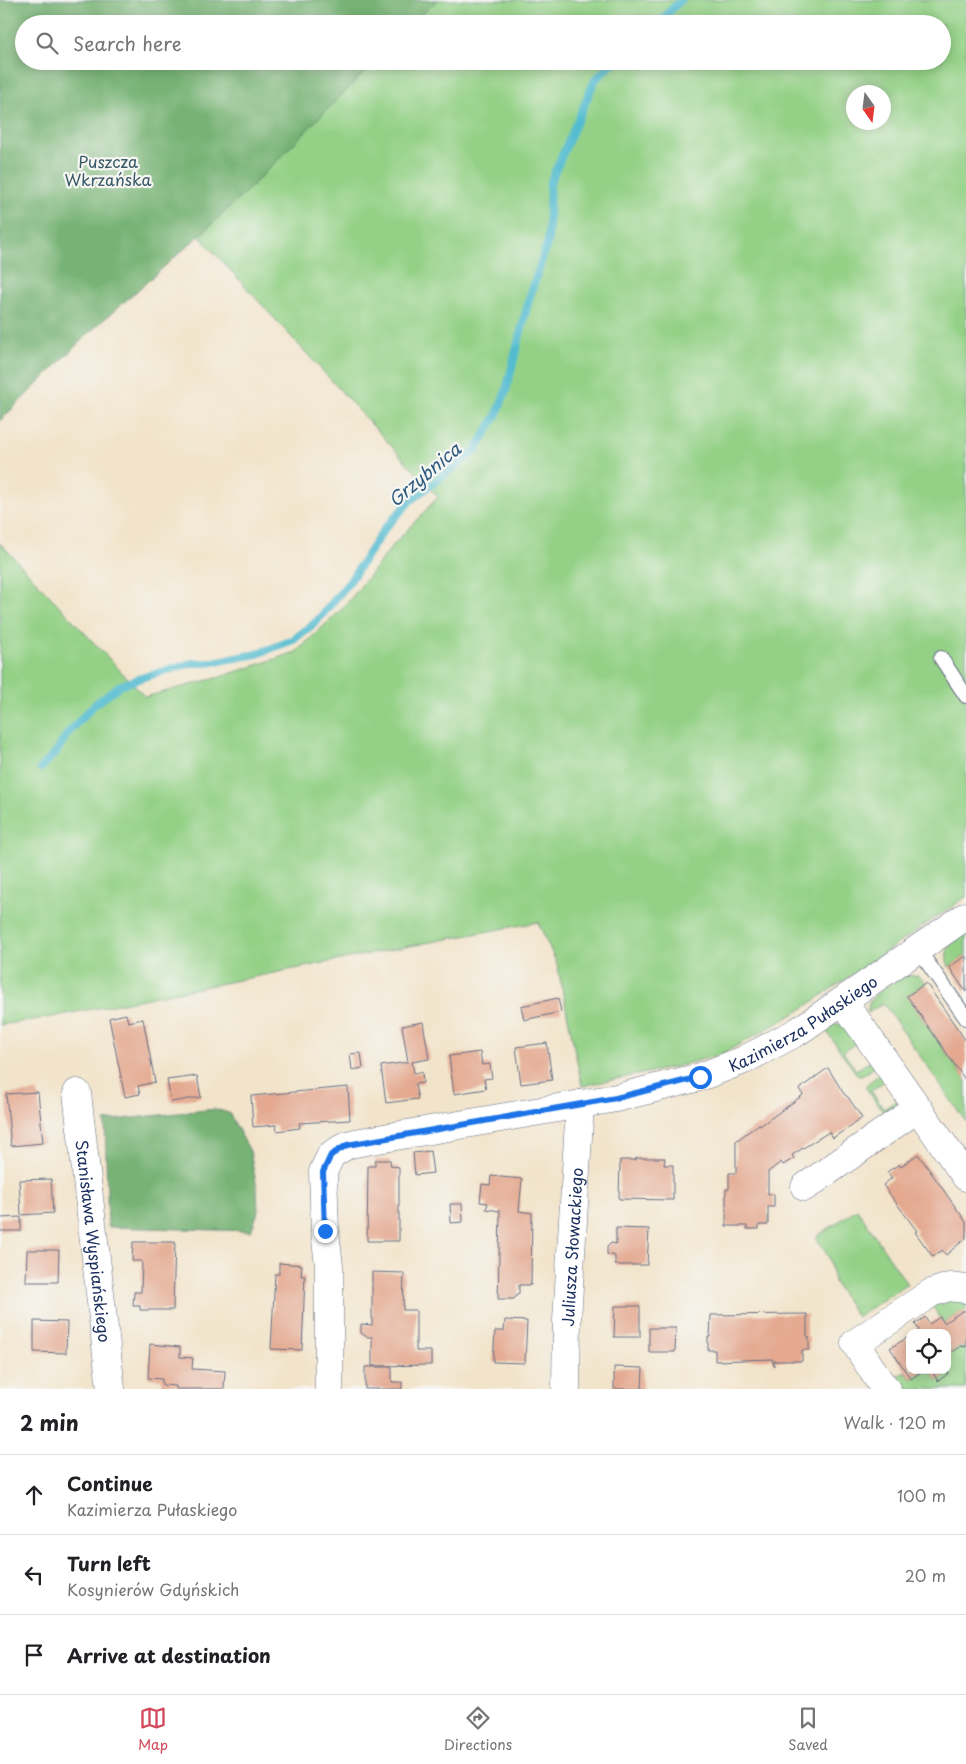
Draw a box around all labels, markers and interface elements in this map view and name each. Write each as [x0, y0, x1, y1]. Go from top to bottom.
search box [15, 15, 951, 70]
icon: search [33, 29, 61, 57]
text: Search here [73, 29, 182, 57]
north arrow [846, 85, 891, 130]
park label: Puszcza Wkrzańska [65, 149, 151, 191]
water label: Grzybnica [382, 435, 467, 513]
street label: Kazimierza Pułaskiego [725, 969, 882, 1077]
route start [689, 1066, 712, 1089]
street label: Stanisława Wyspiańskiego [70, 1138, 118, 1344]
street label: Juliusza Słowackiego [555, 1167, 588, 1327]
route end [314, 1220, 337, 1243]
map controls [906, 1329, 951, 1374]
button: locate [906, 1329, 951, 1374]
text: 2 min [20, 1406, 79, 1438]
text: Walk · 120 m [844, 1410, 946, 1434]
text: Continue [67, 1469, 153, 1497]
icon: ahead [20, 1481, 48, 1509]
text: 100 m [897, 1483, 946, 1507]
text: Kazimierza Pułaskiego [67, 1497, 237, 1521]
text: Turn left [67, 1549, 151, 1577]
icon: left [20, 1561, 48, 1589]
text: 20 m [905, 1563, 946, 1587]
text: Kosynierów Gdyńskich [67, 1577, 239, 1601]
icon: arrive [20, 1641, 48, 1669]
text: Arrive at destination [67, 1641, 271, 1669]
tab: Map [138, 1704, 168, 1755]
tab: Directions [444, 1704, 512, 1755]
tab: Saved [788, 1704, 828, 1755]

